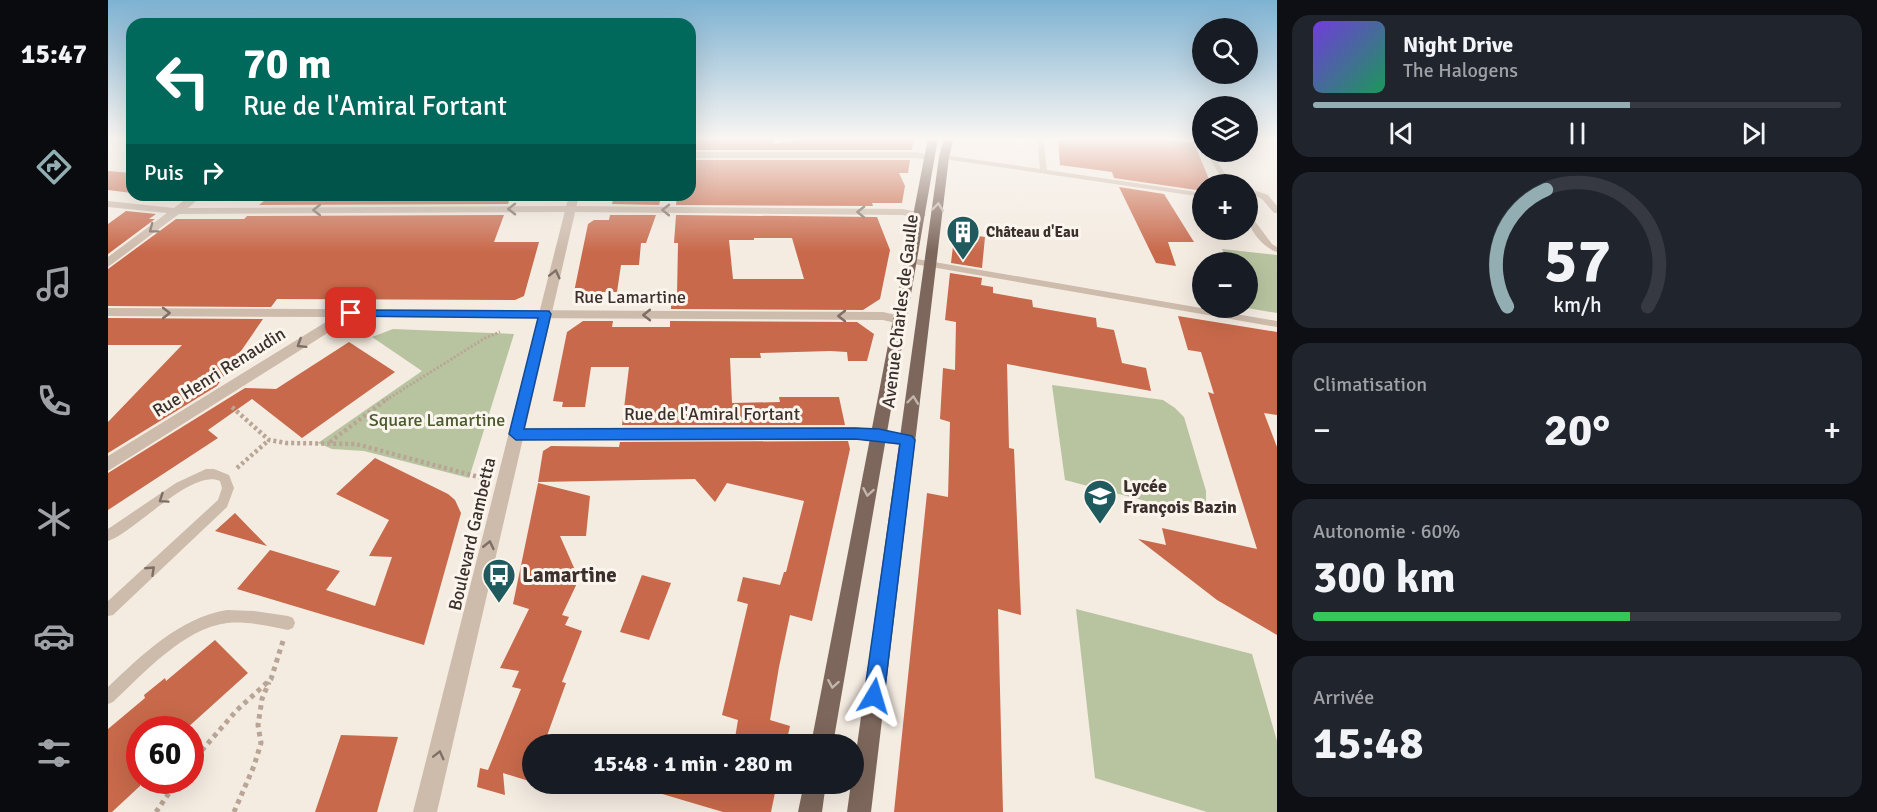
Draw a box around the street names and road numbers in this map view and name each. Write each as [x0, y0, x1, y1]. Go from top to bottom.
street label: Avenue Charles de Gaulle [877, 213, 923, 409]
street label: Rue Lamartine [574, 286, 686, 308]
street label: Rue Henri Renaudin [149, 322, 289, 422]
street label: Rue de l'Amiral Fortant [624, 403, 800, 425]
street label: Boulevard Gambetta [444, 455, 500, 613]

